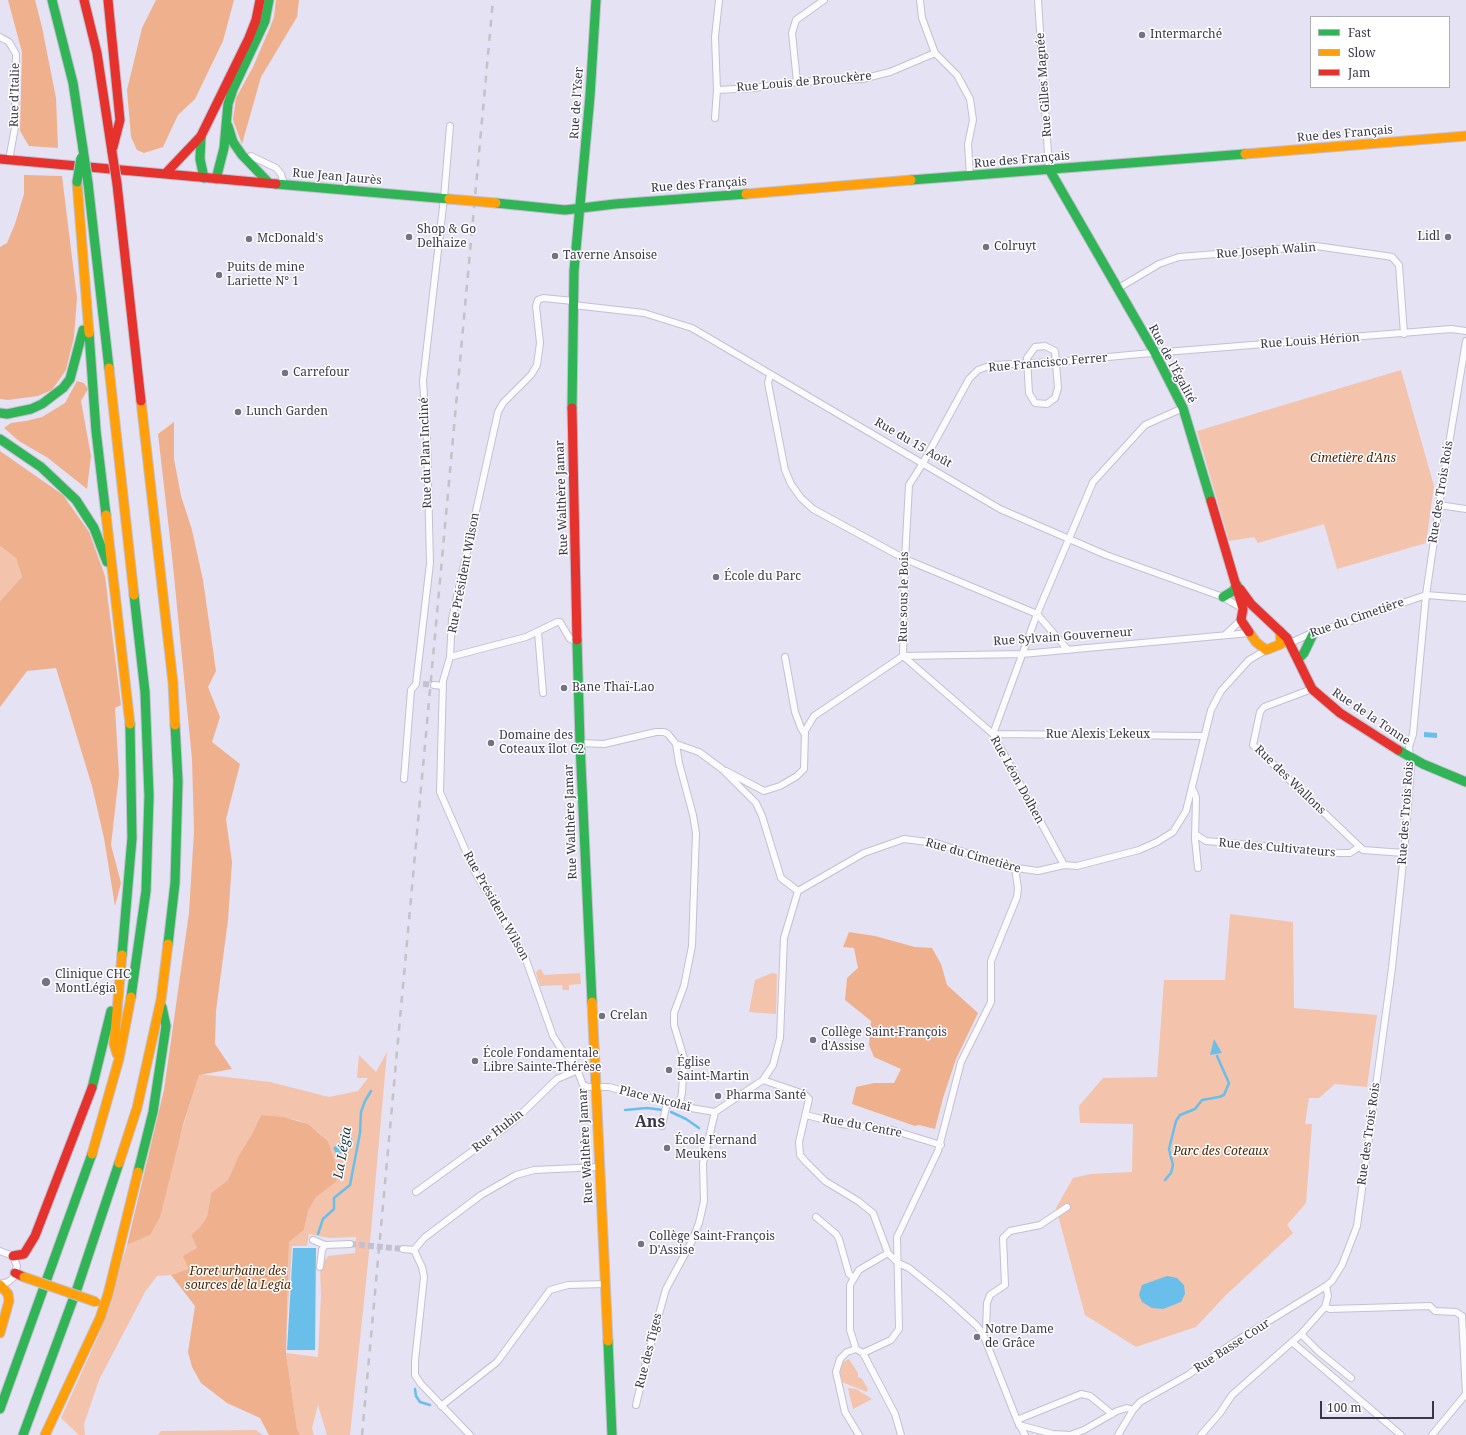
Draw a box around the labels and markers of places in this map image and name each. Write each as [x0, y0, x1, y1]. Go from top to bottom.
place label: Intermarché [1150, 28, 1222, 42]
marker: Intermarché [1137, 30, 1147, 40]
place label: Shop & Go Delhaize [417, 223, 476, 251]
place label: Lidl [1418, 230, 1440, 244]
place label: McDonald's [257, 232, 323, 246]
marker: Shop & Go Delhaize [404, 232, 414, 242]
marker: Lidl [1443, 232, 1453, 242]
marker: McDonald's [244, 234, 254, 244]
place label: Colruyt [994, 240, 1036, 254]
marker: Colruyt [981, 242, 991, 252]
place label: Taverne Ansoise [563, 249, 657, 263]
marker: Taverne Ansoise [550, 251, 560, 261]
place label: Puits de mine Lariette N° 1 [227, 261, 305, 289]
marker: Puits de mine Lariette N° 1 [214, 270, 224, 280]
place label: Carrefour [293, 366, 349, 380]
marker: Carrefour [280, 368, 290, 378]
place label: Lunch Garden [246, 405, 328, 419]
marker: Lunch Garden [233, 407, 243, 417]
place label: École du Parc [724, 570, 801, 584]
marker: École du Parc [711, 572, 721, 582]
place label: Bane Thaï-Lao [572, 681, 654, 695]
marker: Bane Thaï-Lao [559, 683, 569, 693]
place label: Domaine des Coteaux îlot C2 [499, 729, 584, 757]
marker: Domaine des Coteaux îlot C2 [486, 738, 496, 748]
place label: Clinique CHC MontLégia [55, 968, 130, 996]
marker: Clinique CHC MontLégia [40, 976, 52, 988]
place label: Crelan [610, 1009, 648, 1023]
marker: Crelan [597, 1011, 607, 1021]
place label: Collège Saint-François d'Assise [821, 1026, 947, 1054]
marker: Collège Saint-François d'Assise [808, 1035, 818, 1045]
place label: École Fondamentale Libre Sainte-Thérèse [483, 1047, 601, 1075]
marker: École Fondamentale Libre Sainte-Thérèse [470, 1056, 480, 1066]
place label: Église Saint-Martin [677, 1056, 749, 1084]
marker: Église Saint-Martin [664, 1065, 674, 1075]
place label: Pharma Santé [726, 1089, 806, 1103]
marker: Pharma Santé [713, 1091, 723, 1101]
place label: École Fernand Meukens [675, 1134, 757, 1162]
marker: École Fernand Meukens [662, 1143, 672, 1153]
place label: Collège Saint-François D'Assise [649, 1230, 775, 1258]
marker: Collège Saint-François D'Assise [636, 1239, 646, 1249]
place label: Notre Dame de Grâce [985, 1323, 1054, 1351]
marker: Notre Dame de Grâce [972, 1332, 982, 1342]

